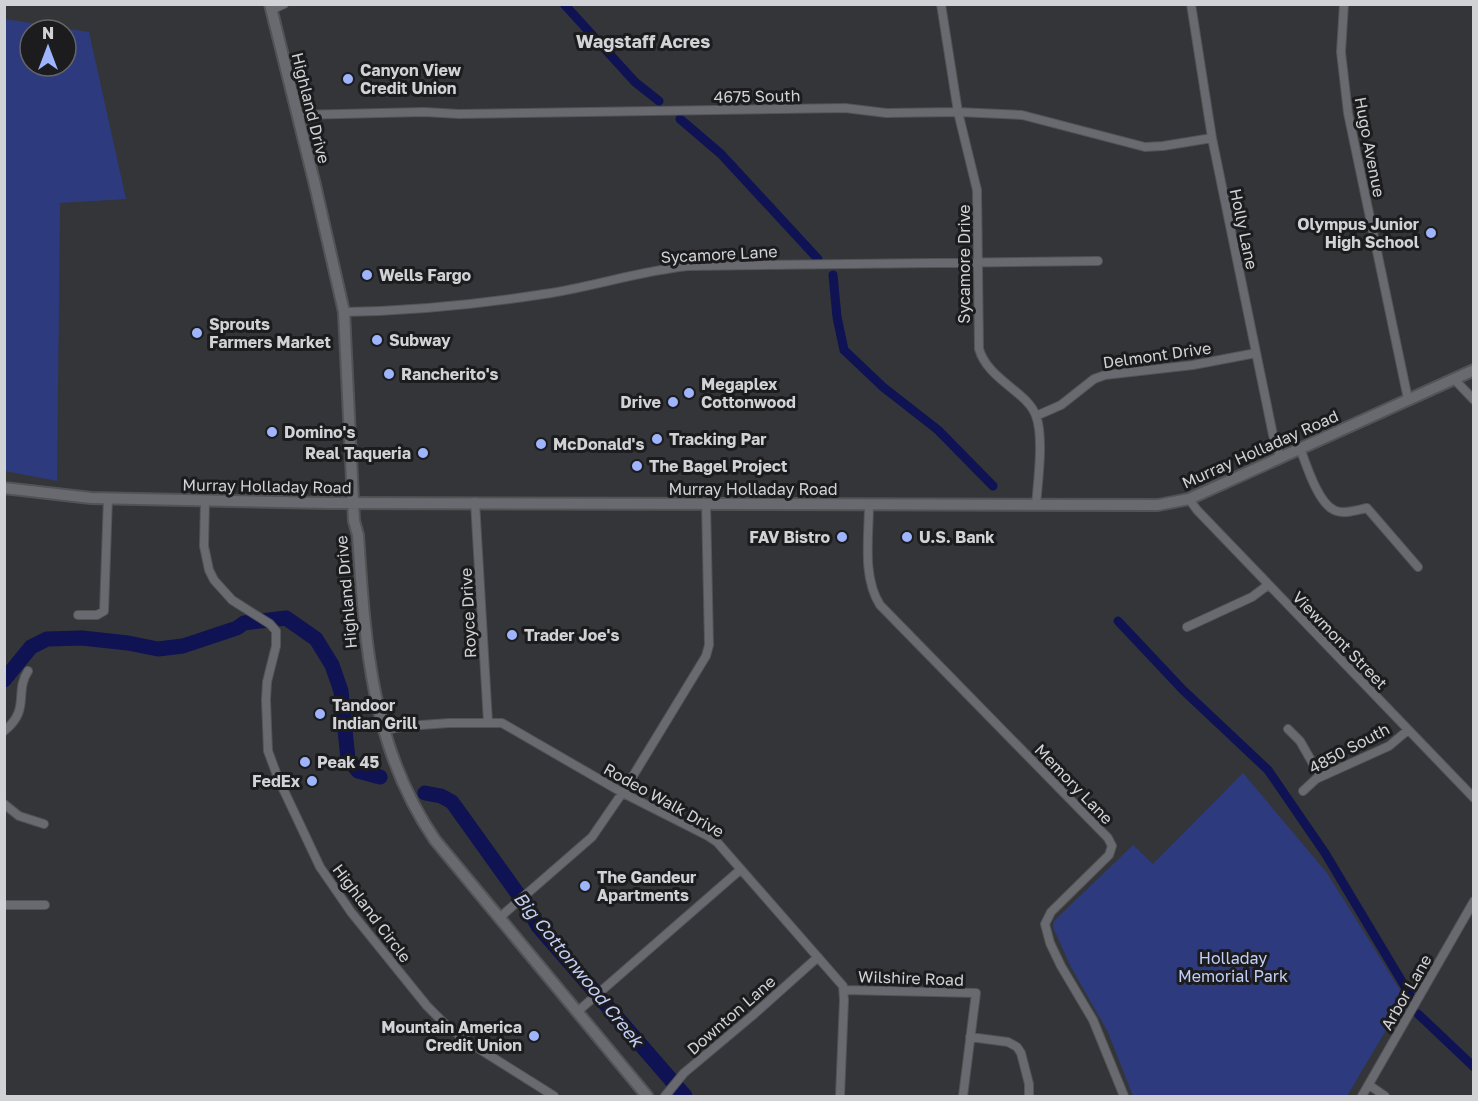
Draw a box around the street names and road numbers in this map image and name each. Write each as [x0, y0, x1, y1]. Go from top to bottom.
street label: Highland Drive [288, 50, 334, 166]
street label: 4675 South [713, 85, 801, 107]
street label: Hugo Avenue [1350, 95, 1390, 199]
street label: Holly Lane [1226, 187, 1262, 271]
street label: Sycamore Drive [954, 204, 974, 324]
street label: Sycamore Lane [660, 241, 778, 267]
street label: Delmont Drive [1102, 338, 1212, 372]
street label: Murray Holladay Road [1179, 405, 1341, 493]
street label: Murray Holladay Road [182, 475, 352, 497]
street label: Murray Holladay Road [668, 479, 838, 499]
street label: Highland Drive [331, 535, 361, 649]
street label: Royce Drive [456, 567, 480, 659]
street label: Viewmont Street [1288, 587, 1392, 693]
street label: 4850 South [1305, 718, 1393, 778]
street label: Memory Lane [1031, 740, 1117, 828]
street label: Rodeo Walk Drive [600, 759, 728, 841]
street label: Highland Circle [328, 860, 416, 966]
street label: Arbor Lane [1376, 951, 1436, 1033]
street label: Wilshire Road [858, 966, 964, 990]
street label: Downton Lane [683, 971, 779, 1059]

